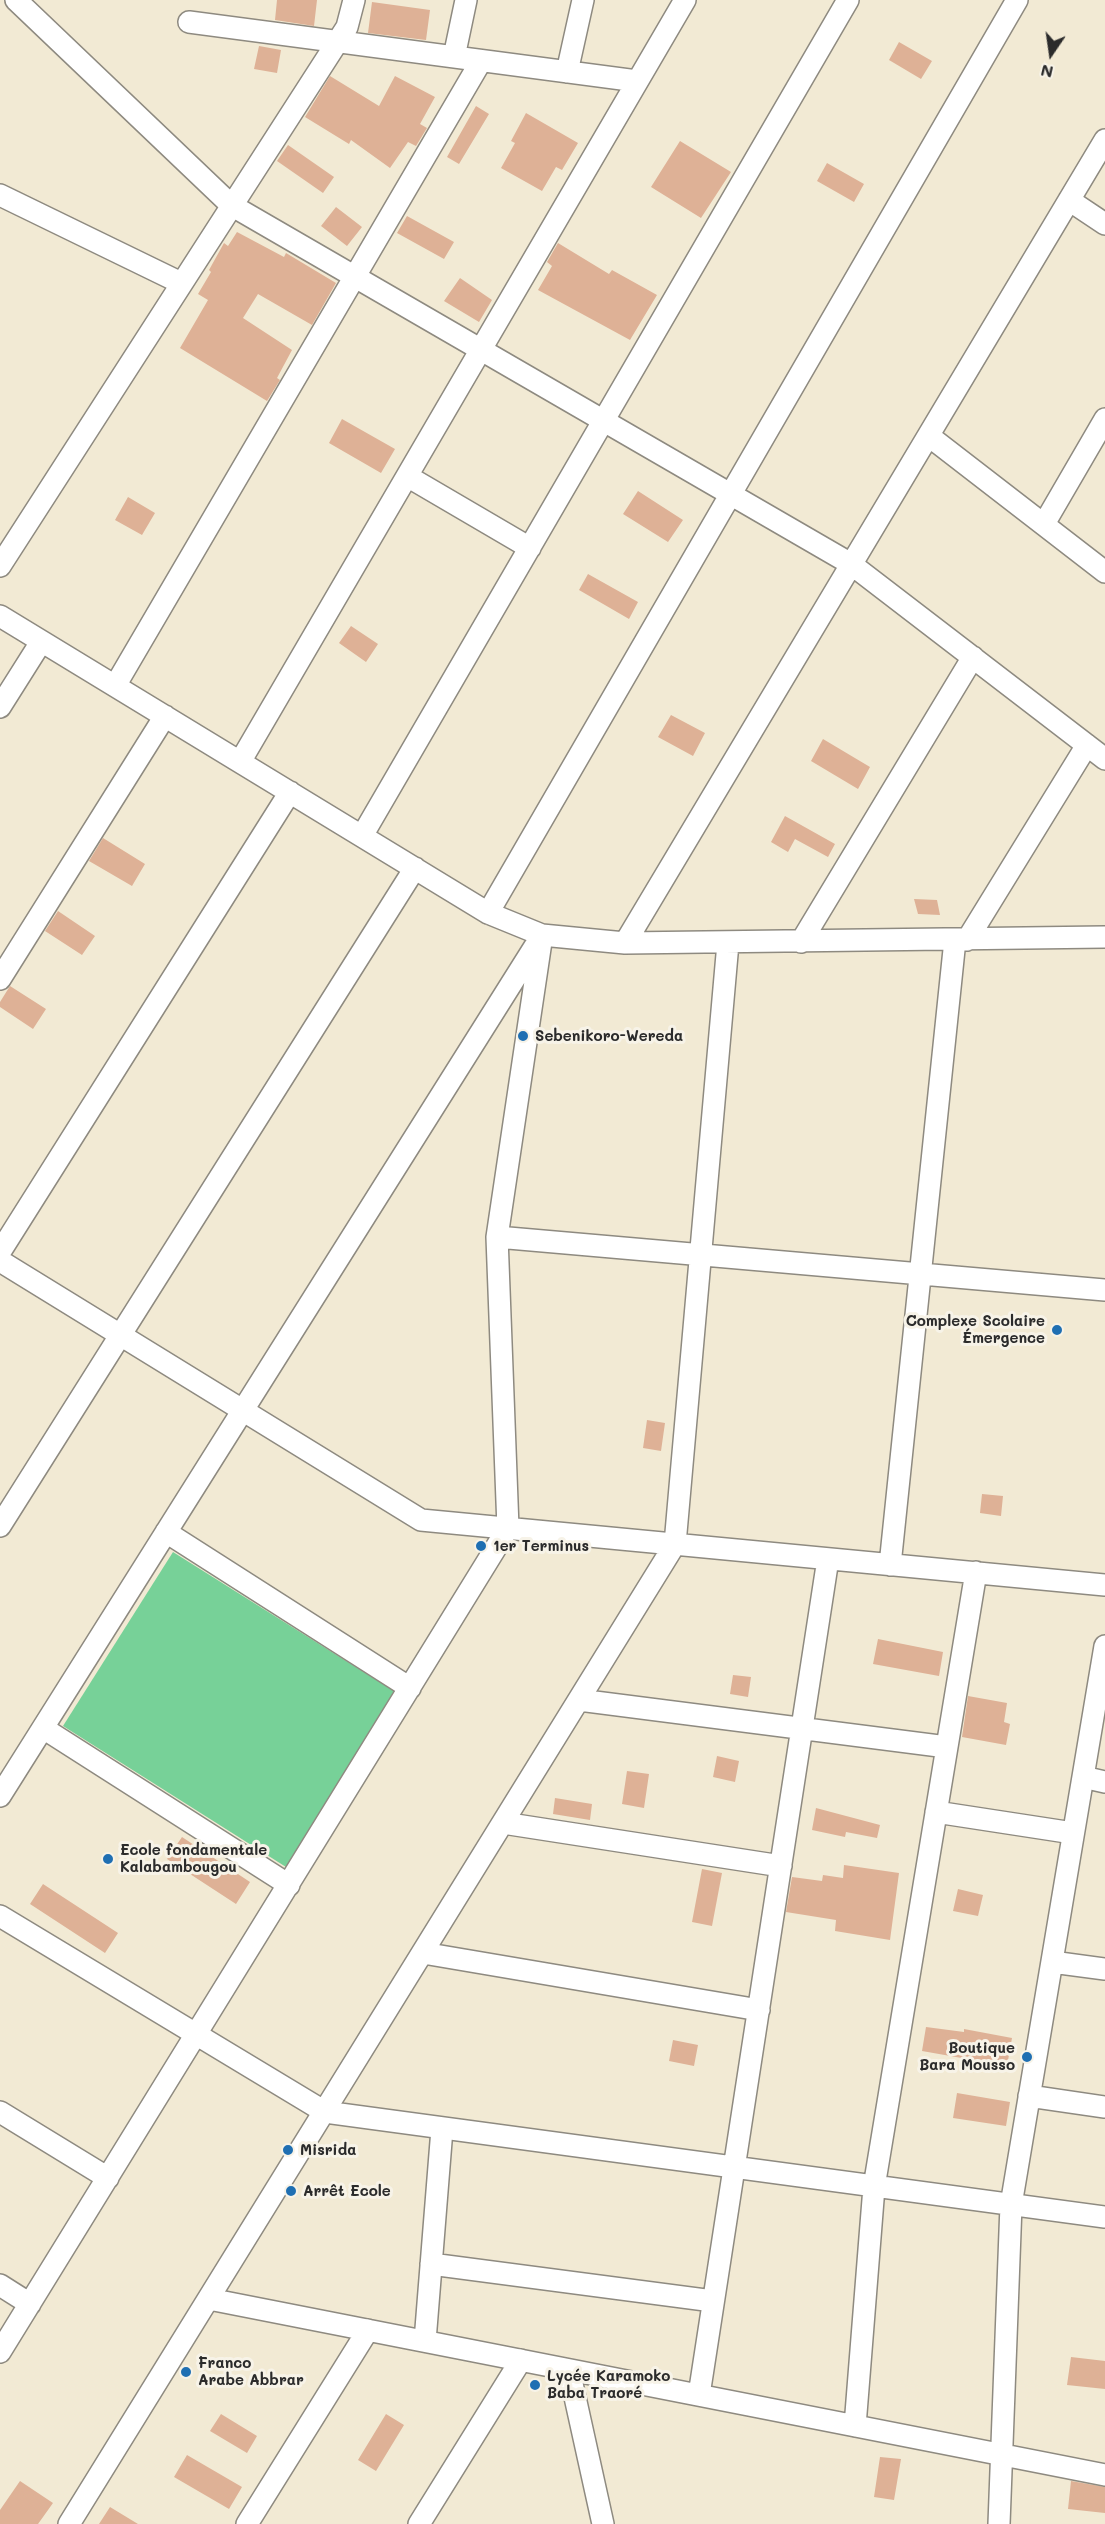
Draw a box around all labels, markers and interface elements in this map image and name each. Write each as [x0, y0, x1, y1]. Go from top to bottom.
north arrow [1021, 24, 1081, 84]
text: N [1039, 60, 1055, 84]
place label: Sebenikoro-Wereda [535, 1027, 683, 1045]
marker: Sebenikoro-Wereda [516, 1029, 530, 1043]
place label: Complexe Scolaire Émergence [906, 1312, 1045, 1347]
marker: Complexe Scolaire Émergence [1050, 1323, 1064, 1337]
place label: 1er Terminus [493, 1537, 589, 1555]
marker: 1er Terminus [474, 1539, 488, 1553]
place label: Ecole fondamentale Kalabambougou [120, 1841, 267, 1876]
marker: Ecole fondamentale Kalabambougou [101, 1852, 115, 1866]
place label: Boutique Bara Mousso [919, 2039, 1015, 2074]
marker: Boutique Bara Mousso [1020, 2050, 1034, 2064]
place label: Misrida [300, 2141, 356, 2159]
marker: Misrida [281, 2143, 295, 2157]
place label: Arrêt Ecole [303, 2182, 391, 2200]
marker: Arrêt Ecole [284, 2184, 298, 2198]
place label: Franco Arabe Abbrar [198, 2354, 304, 2389]
marker: Franco Arabe Abbrar [179, 2365, 193, 2379]
place label: Lycée Karamoko Baba Traoré [547, 2367, 670, 2402]
marker: Lycée Karamoko Baba Traoré [528, 2378, 542, 2392]

